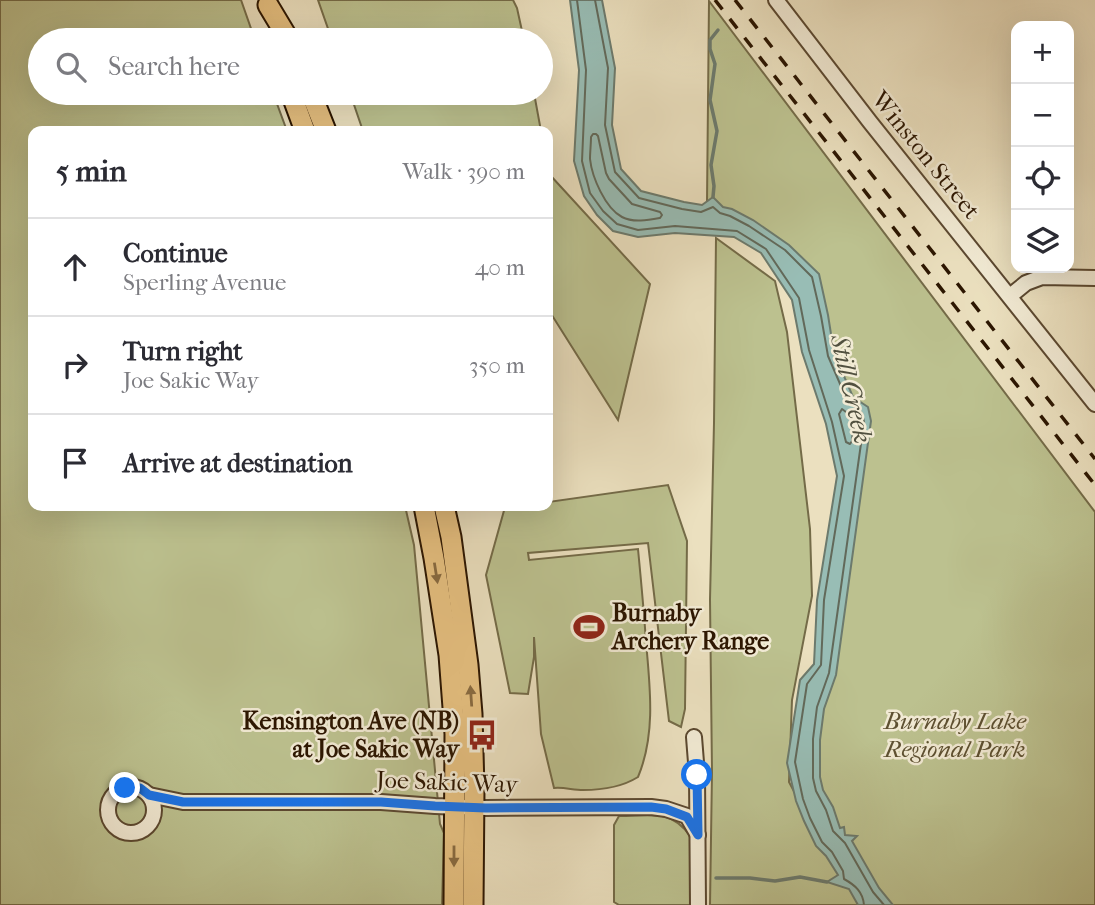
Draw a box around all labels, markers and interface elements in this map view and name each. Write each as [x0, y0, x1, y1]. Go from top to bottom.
map controls [1011, 21, 1074, 273]
button: + [1011, 21, 1074, 84]
search box [28, 28, 553, 105]
icon: search [52, 48, 90, 86]
text: Search here [108, 51, 240, 82]
button: − [1011, 84, 1074, 147]
street label: Winston Street [865, 85, 986, 225]
button: locate [1011, 147, 1074, 210]
text: 5 min [56, 154, 127, 189]
text: Walk · 390 m [402, 158, 525, 185]
button: layers [1011, 210, 1074, 273]
text: Continue [123, 238, 228, 269]
icon: ahead [56, 248, 94, 286]
text: 40 m [475, 254, 525, 281]
text: Sperling Avenue [123, 269, 286, 296]
water label: Still Creek [823, 331, 879, 446]
text: Turn right [123, 336, 243, 367]
icon: right [56, 346, 94, 384]
text: 350 m [469, 352, 525, 379]
text: Joe Sakic Way [123, 367, 259, 394]
icon: arrive [56, 444, 94, 482]
text: Arrive at destination [123, 448, 353, 479]
one-way arrow [431, 562, 442, 584]
place label: Burnaby Archery Range [610, 599, 769, 655]
sports icon: Burnaby Archery Range [572, 610, 606, 644]
one-way arrow [465, 685, 476, 707]
place label: Kensington Ave (NB) at Joe Sakic Way [243, 707, 460, 763]
park label: Burnaby Lake Regional Park [882, 707, 1027, 763]
bus stop icon: Kensington Ave (NB) at Joe Sakic Way [465, 718, 499, 752]
route start [681, 759, 712, 790]
street label: Joe Sakic Way [374, 765, 519, 799]
route end [109, 772, 140, 803]
one-way arrow [449, 845, 460, 867]

